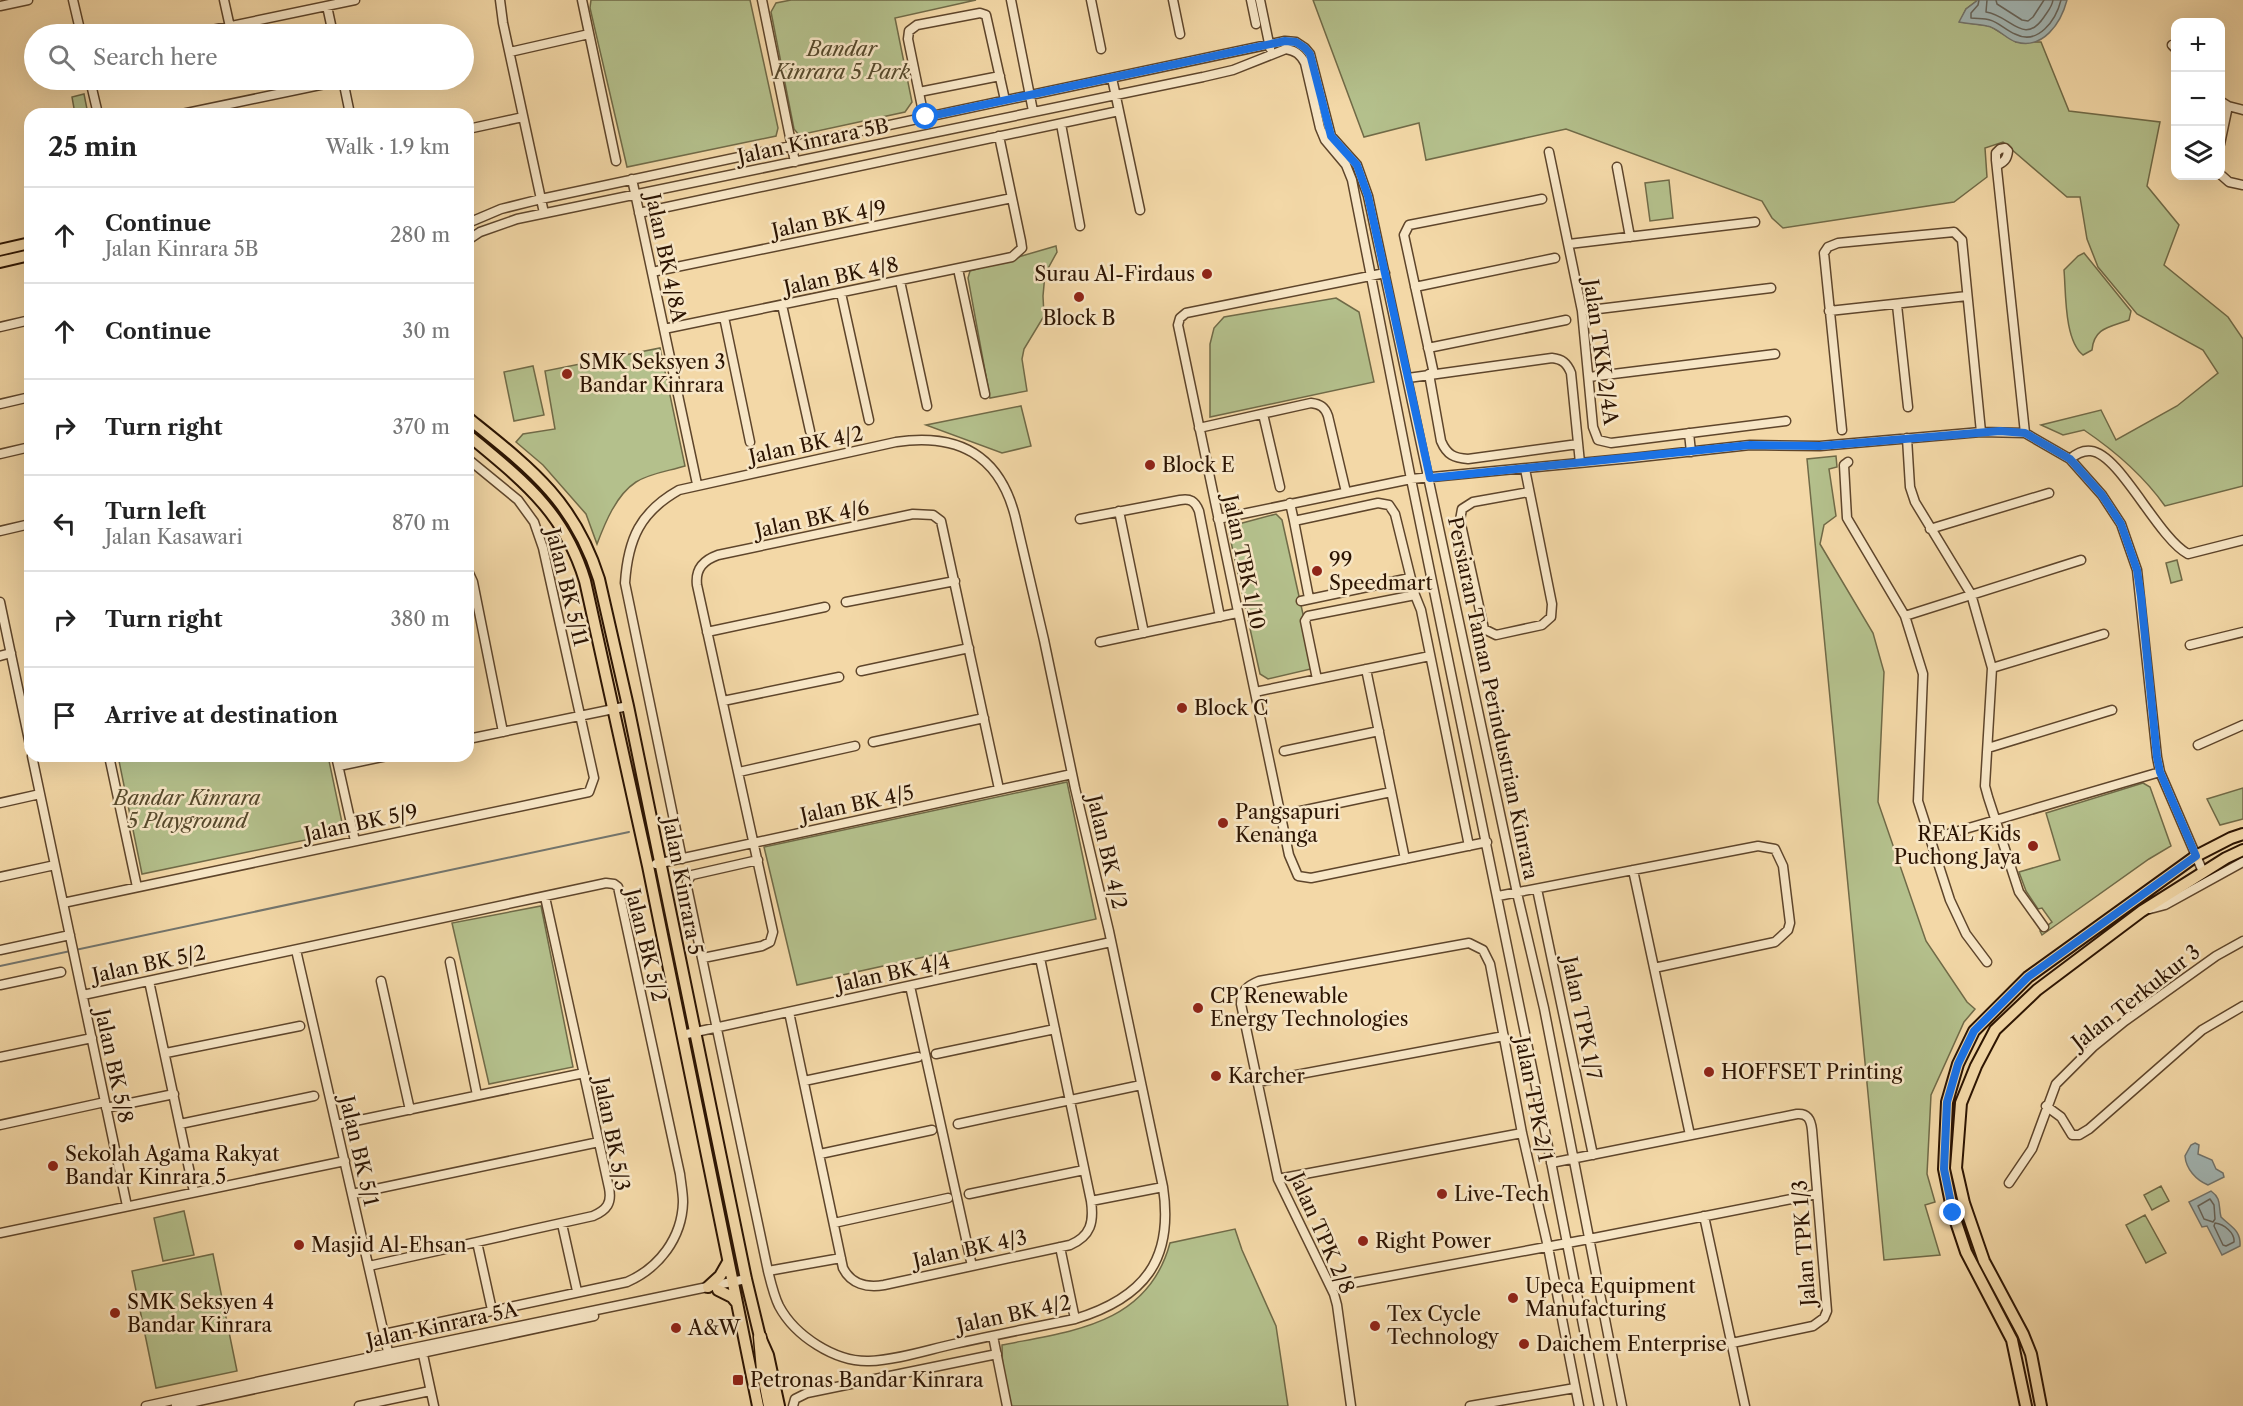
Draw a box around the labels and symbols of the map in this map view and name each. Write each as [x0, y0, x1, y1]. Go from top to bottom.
park label: Bandar Kinrara 5 Park [772, 37, 911, 84]
route start [912, 103, 938, 129]
street label: Jalan Kinrara 5B [732, 113, 891, 169]
street label: Jalan BK 4/8A [640, 188, 692, 326]
street label: Jalan BK 4/9 [767, 195, 888, 243]
street label: Jalan BK 4/8 [779, 252, 901, 300]
place label: Surau Al-Firdaus [1034, 262, 1195, 286]
marker: Surau Al-Firdaus [1200, 267, 1214, 281]
street label: Jalan TKK 2/4A [1578, 275, 1623, 428]
marker: Block B [1072, 290, 1086, 304]
place label: Block B [1043, 306, 1116, 330]
place label: SMK Seksyen 3 Bandar Kinrara [579, 350, 726, 397]
marker: SMK Seksyen 3 Bandar Kinrara [560, 367, 574, 381]
street label: Jalan BK 4/2 [744, 421, 865, 469]
place label: Block E [1162, 453, 1235, 477]
marker: Block E [1143, 458, 1157, 472]
street label: Jalan TBK 1/10 [1217, 489, 1270, 632]
street label: Jalan BK 4/6 [750, 495, 871, 543]
street label: Persiaran Taman Perindustrian Kinrara [1443, 514, 1543, 882]
street label: Jalan BK 5/11 [540, 523, 593, 649]
place label: 99 Speedmart [1329, 548, 1432, 595]
marker: 99 Speedmart [1310, 564, 1324, 578]
place label: Block C [1194, 696, 1268, 720]
marker: Block C [1175, 701, 1189, 715]
street label: Jalan BK 4/5 [795, 780, 916, 828]
park label: Bandar Kinrara 5 Playground [111, 786, 261, 833]
street label: Jalan BK 4/2 [1082, 790, 1132, 911]
street label: Jalan BK 5/9 [299, 799, 420, 847]
place label: Pangsapuri Kenanga [1235, 800, 1340, 847]
street label: Jalan Kinrara 5 [657, 812, 708, 957]
marker: Pangsapuri Kenanga [1216, 816, 1230, 830]
place label: REAL Kids Puchong Jaya [1894, 822, 2021, 869]
marker: REAL Kids Puchong Jaya [2026, 839, 2040, 853]
street label: Jalan BK 5/2 [620, 883, 672, 1004]
street label: Jalan BK 5/2 [87, 940, 208, 988]
street label: Jalan Terkukur 3 [2065, 940, 2205, 1056]
street label: Jalan BK 4/4 [831, 949, 952, 997]
street label: Jalan TPK 1/7 [1557, 951, 1607, 1082]
place label: CP Renewable Energy Technologies [1210, 984, 1409, 1031]
marker: CP Renewable Energy Technologies [1191, 1001, 1205, 1015]
street label: Jalan BK 5/8 [90, 1004, 138, 1125]
street label: Jalan TPK 2/1 [1510, 1032, 1558, 1164]
place label: HOFFSET Printing [1721, 1060, 1903, 1084]
place label: Karcher [1228, 1064, 1305, 1088]
marker: HOFFSET Printing [1702, 1065, 1716, 1079]
marker: Karcher [1209, 1069, 1223, 1083]
street label: Jalan BK 5/3 [589, 1072, 635, 1193]
street label: Jalan BK 5/1 [334, 1091, 383, 1209]
place label: Sekolah Agama Rakyat Bandar Kinrara 5 [65, 1142, 279, 1189]
marker: Sekolah Agama Rakyat Bandar Kinrara 5 [46, 1159, 60, 1173]
street label: Jalan TPK 2/8 [1283, 1166, 1359, 1297]
street label: Jalan TPK 1/3 [1788, 1179, 1821, 1310]
place label: Live-Tech [1454, 1182, 1550, 1206]
marker: Live-Tech [1435, 1187, 1449, 1201]
route end [1939, 1199, 1965, 1225]
street label: Jalan BK 4/3 [908, 1225, 1029, 1273]
place label: Right Power [1375, 1229, 1492, 1253]
place label: Masjid Al-Ehsan [311, 1233, 467, 1257]
marker: Right Power [1356, 1234, 1370, 1248]
marker: Masjid Al-Ehsan [292, 1238, 306, 1252]
place label: Upeca Equipment Manufacturing [1525, 1274, 1696, 1321]
place label: SMK Seksyen 4 Bandar Kinrara [127, 1290, 274, 1337]
street label: Jalan BK 4/2 [952, 1290, 1073, 1338]
marker: Upeca Equipment Manufacturing [1506, 1291, 1520, 1305]
street label: Jalan Kinrara 5A [361, 1297, 521, 1353]
place label: Tex Cycle Technology [1387, 1302, 1500, 1349]
marker: SMK Seksyen 4 Bandar Kinrara [108, 1306, 122, 1320]
place label: A&W [687, 1316, 742, 1340]
marker: Tex Cycle Technology [1368, 1319, 1382, 1333]
marker: A&W [669, 1321, 683, 1335]
place label: Daichem Enterprise [1536, 1332, 1727, 1356]
marker: Daichem Enterprise [1517, 1337, 1531, 1351]
place label: Petronas Bandar Kinrara [750, 1368, 984, 1392]
marker: Petronas Bandar Kinrara [731, 1373, 745, 1387]

